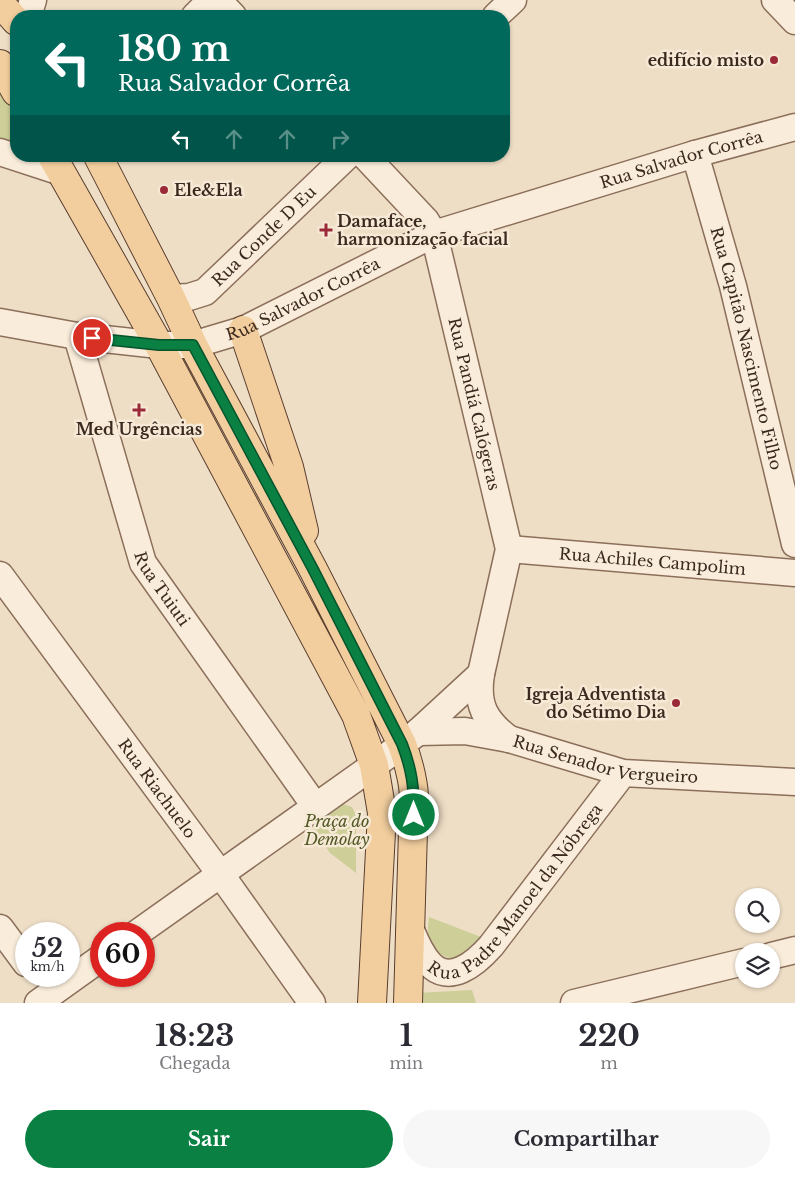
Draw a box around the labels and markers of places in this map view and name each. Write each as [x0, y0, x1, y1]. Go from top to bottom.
place label: edifício misto [648, 50, 764, 70]
marker: edifício misto [768, 54, 780, 66]
place label: Ele&Ela [174, 180, 243, 200]
marker: Ele&Ela [158, 184, 170, 196]
place label: Damaface, harmonização facial [337, 211, 509, 249]
marker: Damaface, harmonização facial [319, 223, 333, 237]
pin [71, 317, 113, 359]
marker: Med Urgências [132, 403, 146, 417]
place label: Med Urgências [76, 419, 202, 439]
place label: Igreja Adventista do Sétimo Dia [525, 684, 666, 722]
marker: Igreja Adventista do Sétimo Dia [670, 697, 682, 709]

